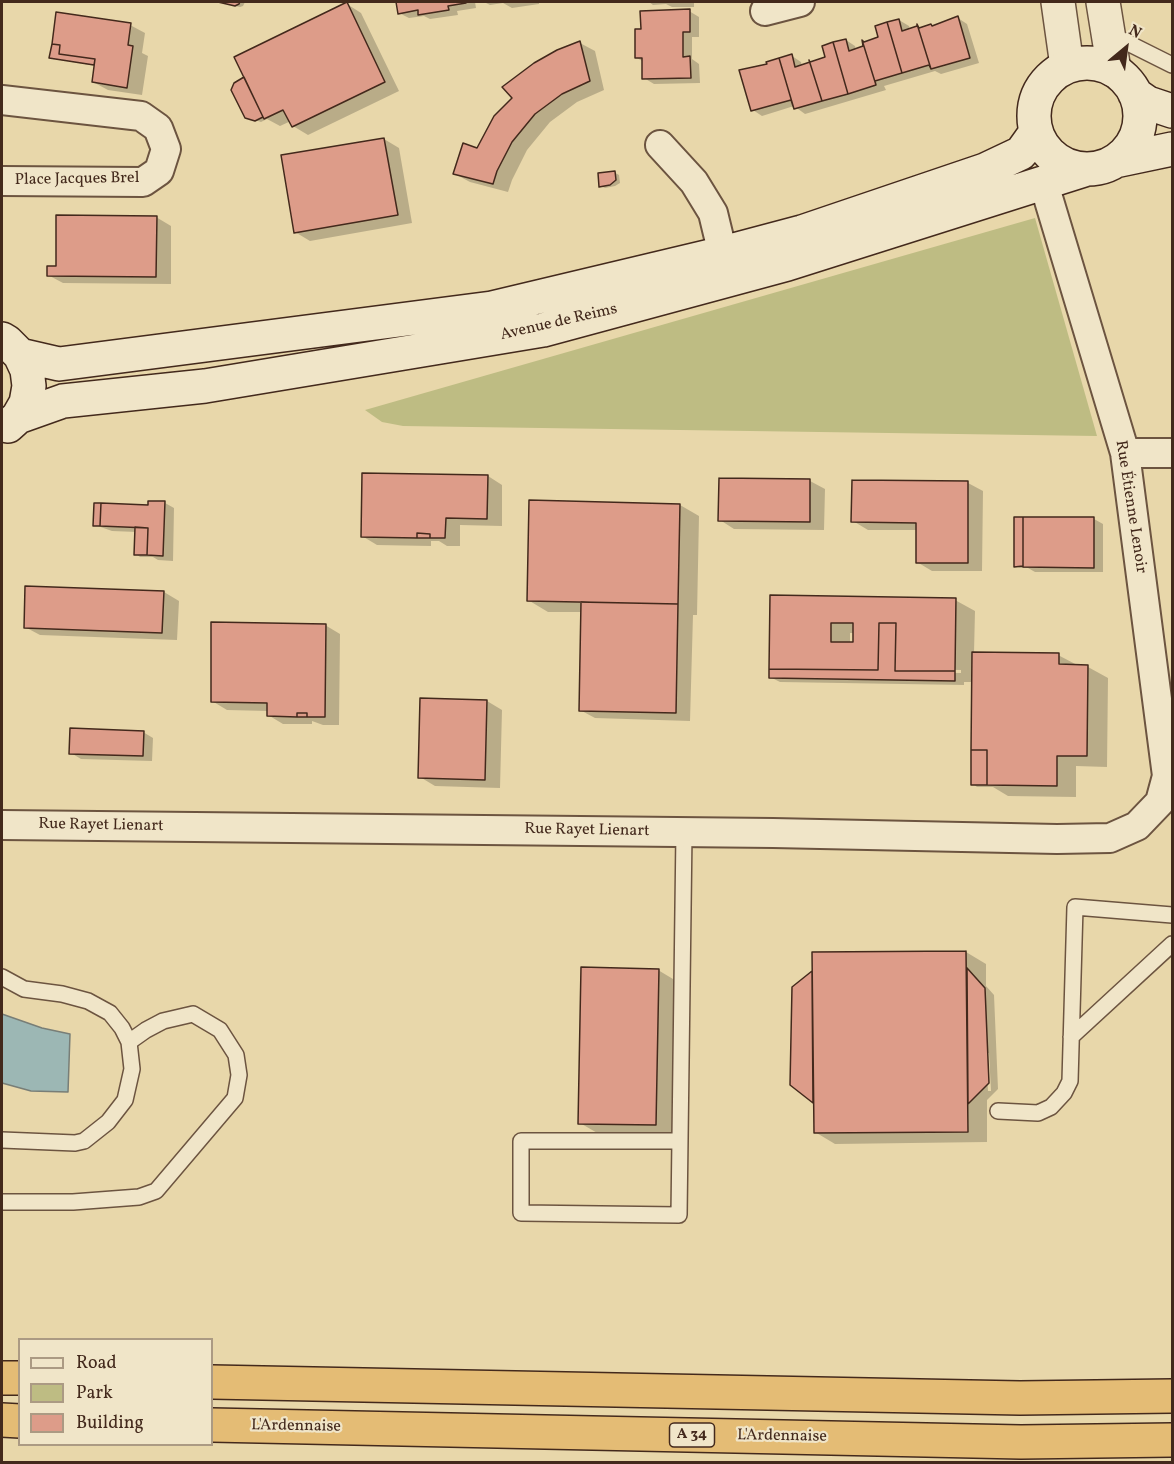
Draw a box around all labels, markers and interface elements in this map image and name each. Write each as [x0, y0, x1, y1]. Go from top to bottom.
north arrow [1096, 18, 1156, 78]
text: N [1124, 20, 1145, 45]
street label: Place Jacques Brel [14, 169, 140, 191]
street label: Avenue de Reims [499, 300, 619, 346]
street label: Rue Étienne Lenoir [1110, 439, 1150, 575]
street label: Rue Rayet Lienart [38, 815, 164, 837]
street label: Rue Rayet Lienart [524, 820, 650, 842]
legend [18, 1338, 213, 1446]
text: Road [76, 1351, 117, 1376]
text: Park [76, 1381, 113, 1406]
text: Building [76, 1411, 144, 1436]
street label: L'Ardennaise [251, 1417, 341, 1437]
road number: A 34 [670, 1423, 714, 1447]
street label: L'Ardennaise [737, 1427, 827, 1447]

